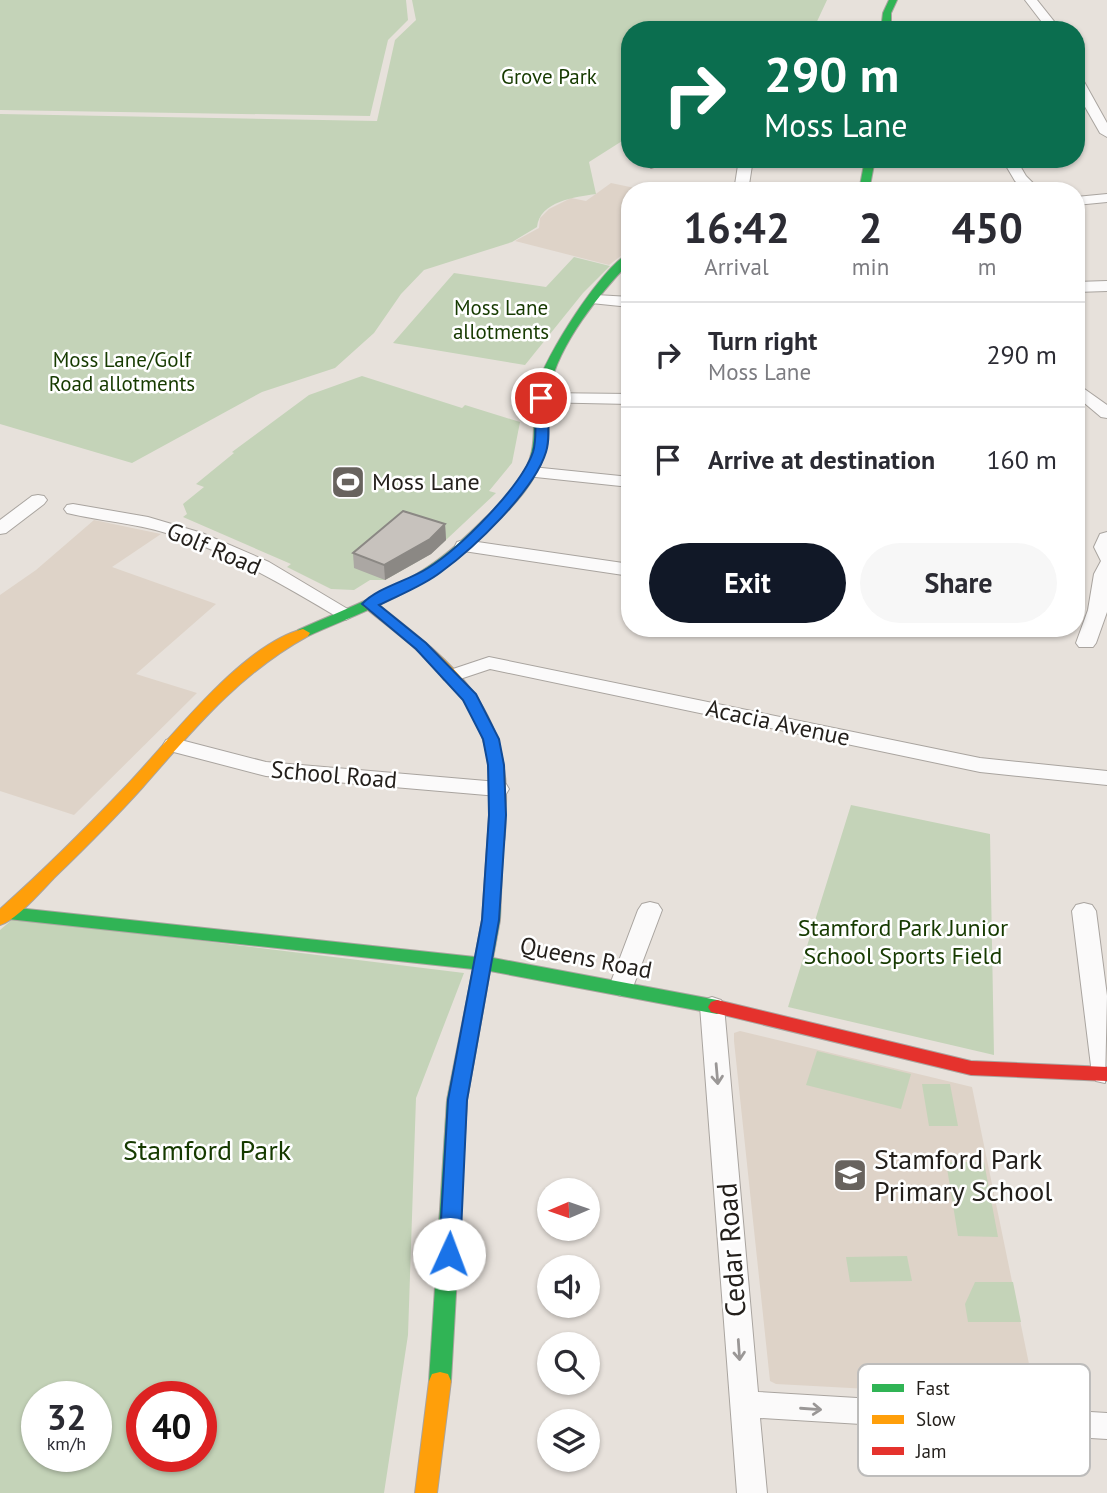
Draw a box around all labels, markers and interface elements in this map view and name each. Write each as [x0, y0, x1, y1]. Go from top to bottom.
text: 290 m [764, 42, 899, 106]
icon: right [649, 49, 740, 140]
park label: Grove Park [501, 63, 597, 90]
text: Moss Lane [764, 104, 908, 146]
text: 16:42 [683, 200, 790, 255]
text: 2 [859, 200, 882, 255]
text: 450 [951, 200, 1023, 255]
text: Arrival [704, 252, 769, 281]
text: min [852, 252, 889, 281]
text: m [978, 252, 996, 281]
park label: Moss Lane allotments [453, 294, 549, 345]
text: Turn right [708, 324, 817, 357]
icon: right [649, 336, 687, 374]
text: 290 m [986, 338, 1057, 371]
park label: Moss Lane/Golf Road allotments [49, 346, 195, 397]
text: Moss Lane [708, 357, 811, 386]
pin [511, 368, 571, 428]
icon: arrive [522, 379, 560, 417]
icon: arrive [649, 441, 687, 479]
text: Arrive at destination [708, 443, 935, 476]
text: 160 m [986, 443, 1057, 476]
sports icon: Moss Lane [329, 463, 367, 501]
place label: Moss Lane [372, 466, 480, 497]
street label: Golf Road [162, 515, 266, 582]
button: Exit [649, 543, 846, 623]
button: Share [860, 543, 1057, 623]
street label: Acacia Avenue [703, 692, 853, 753]
street label: School Road [270, 754, 398, 795]
park label: Stamford Park Junior School Sports Field [798, 912, 1008, 971]
street label: Queens Road [517, 930, 655, 986]
one-way arrow [711, 1062, 724, 1085]
park label: Stamford Park [123, 1131, 292, 1168]
place label: Stamford Park Primary School [874, 1140, 1052, 1209]
school or university icon: Stamford Park Primary School [831, 1156, 869, 1194]
north arrow [537, 1178, 600, 1241]
map controls [537, 1178, 600, 1472]
street label: Cedar Road [707, 1182, 754, 1318]
position arrow [412, 1217, 486, 1291]
button: sound [537, 1255, 600, 1318]
button: search [537, 1332, 600, 1395]
one-way arrow [733, 1338, 746, 1360]
legend [858, 1364, 1090, 1476]
text: Fast [916, 1376, 950, 1400]
speed limit sign: 40 [126, 1381, 217, 1472]
text: 32 [47, 1394, 86, 1440]
one-way arrow [799, 1403, 822, 1416]
text: Slow [916, 1407, 956, 1431]
button: layers [537, 1409, 600, 1472]
text: km/h [47, 1432, 86, 1455]
text: Jam [915, 1439, 946, 1463]

